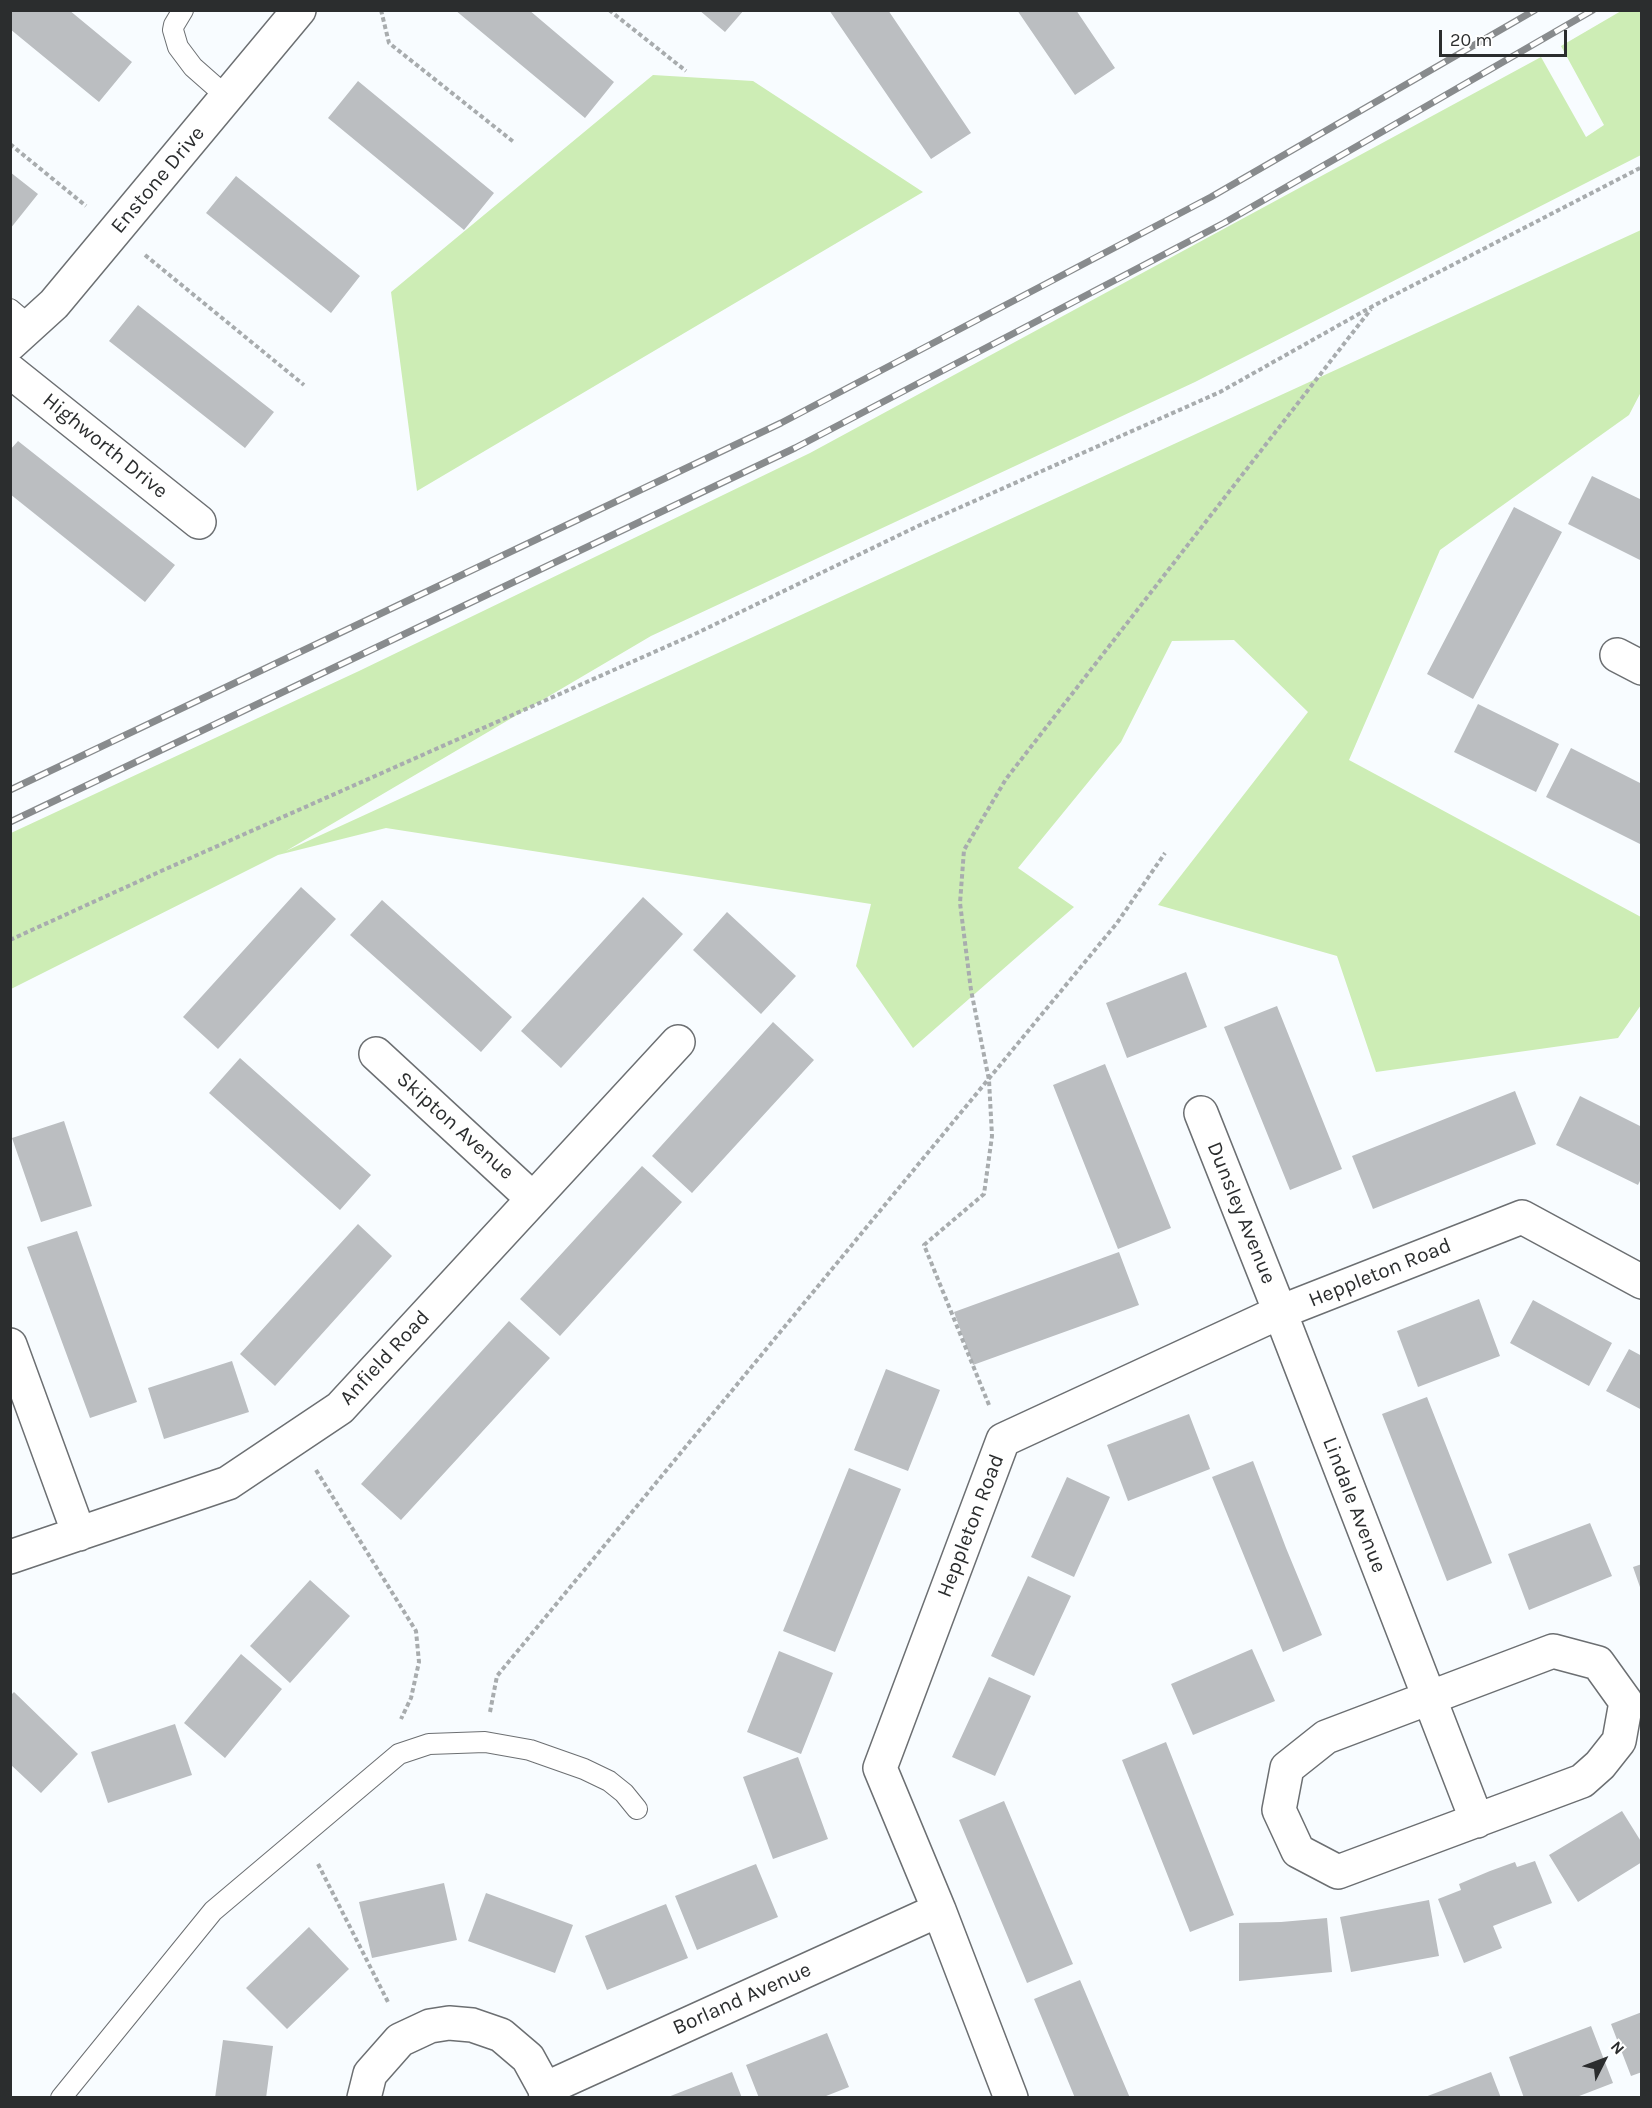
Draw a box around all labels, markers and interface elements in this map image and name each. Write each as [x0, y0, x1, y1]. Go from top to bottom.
scale bar [1442, 18, 1570, 56]
text: 20 m [1450, 29, 1492, 51]
street label: Enstone Drive [106, 121, 210, 239]
street label: Highworth Drive [37, 388, 173, 504]
street label: Skipton Avenue [391, 1067, 519, 1185]
street label: Dunsley Avenue [1201, 1138, 1281, 1288]
street label: Heppleton Road [1305, 1233, 1455, 1313]
street label: Anfield Road [335, 1305, 435, 1411]
street label: Lindale Avenue [1317, 1433, 1391, 1577]
street label: Heppleton Road [932, 1451, 1010, 1601]
street label: Borland Avenue [669, 1957, 815, 2041]
north arrow [1574, 2030, 1634, 2090]
text: N [1607, 2037, 1629, 2058]

